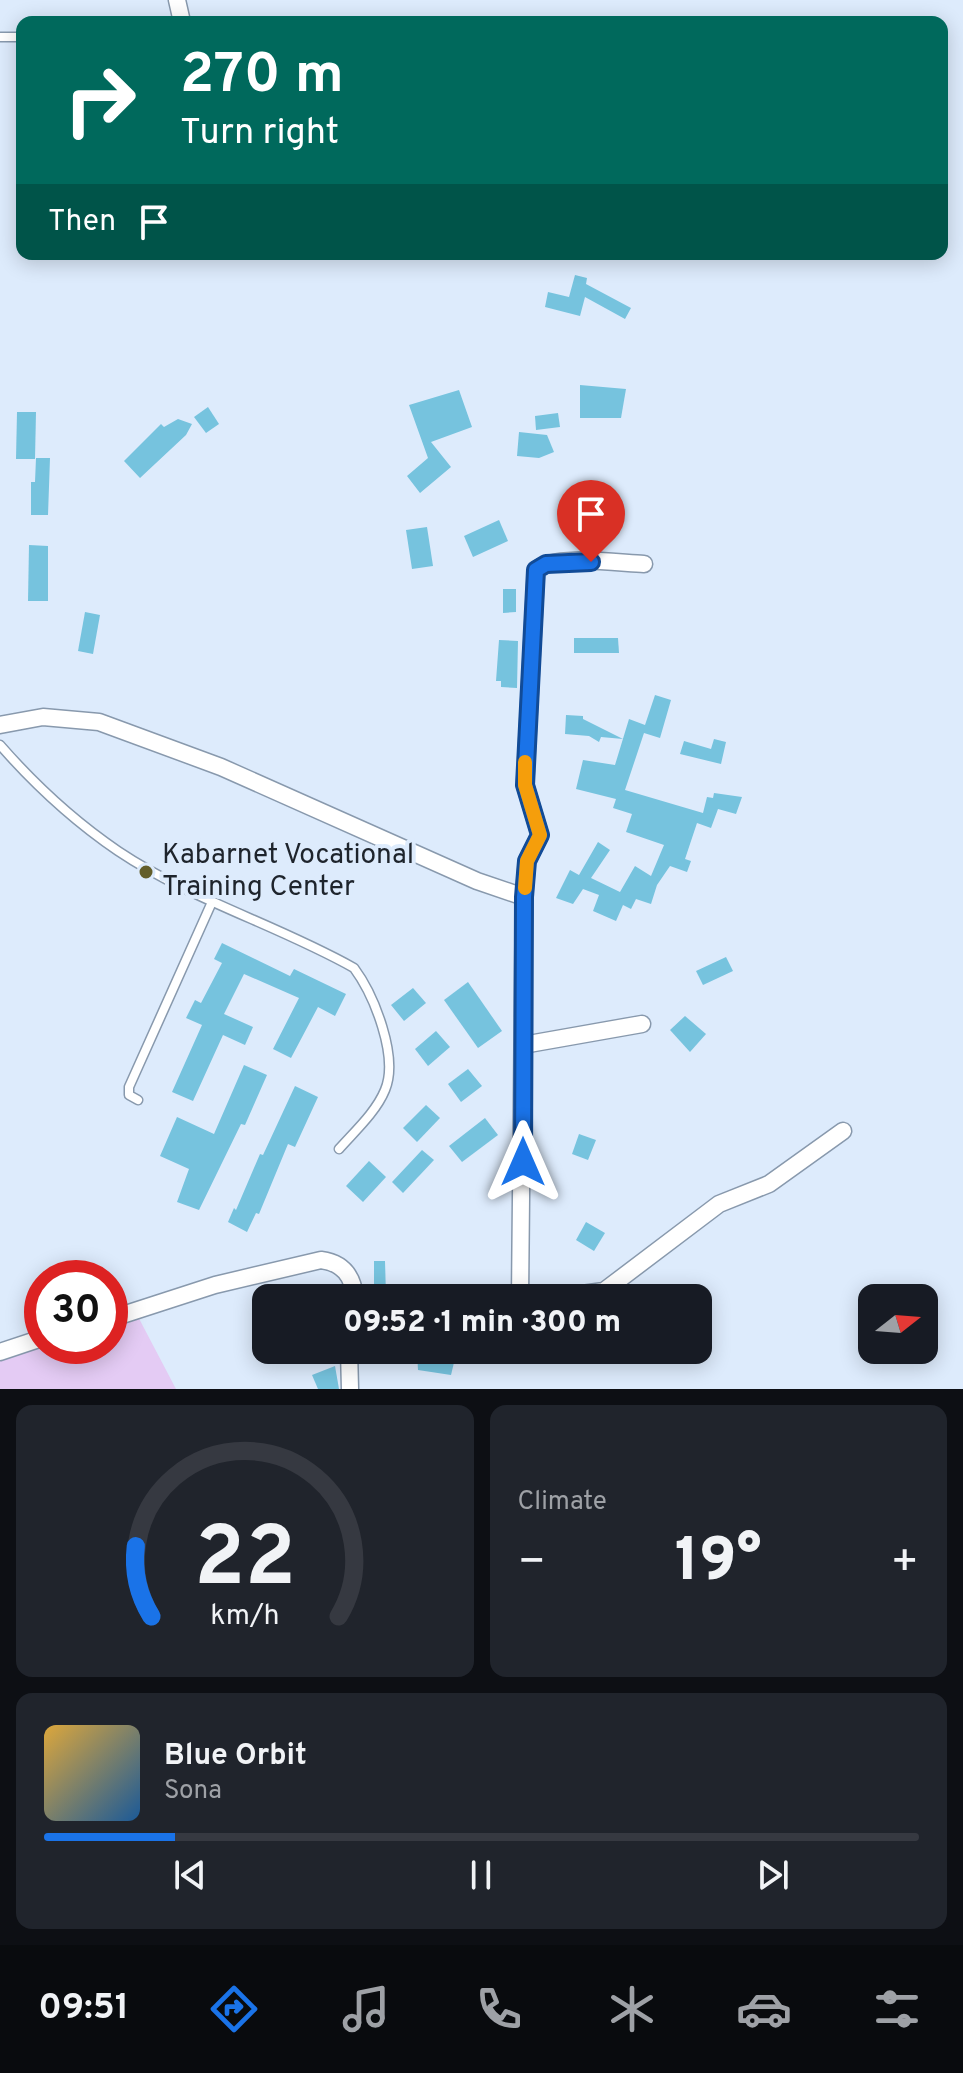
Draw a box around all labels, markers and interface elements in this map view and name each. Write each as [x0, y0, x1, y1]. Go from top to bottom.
text: 270 m [180, 42, 344, 112]
icon: right [48, 48, 152, 152]
text: Turn right [180, 111, 339, 157]
icon: arrive [132, 200, 176, 244]
text: Then [48, 204, 116, 241]
pin [557, 480, 625, 562]
icon: arrive [569, 492, 613, 536]
place label: Kabarnet Vocational Training Center [162, 838, 414, 906]
marker: Kabarnet Vocational Training Center [137, 863, 155, 881]
position arrow [481, 1120, 565, 1204]
speed limit sign: 30 [24, 1260, 128, 1364]
north arrow [858, 1284, 938, 1364]
map controls [858, 1284, 938, 1364]
text: 09:52 · 1 min · 300 m [343, 1305, 621, 1342]
text: Climate [518, 1486, 607, 1519]
text: 22 [194, 1510, 296, 1615]
text: 19° [675, 1526, 762, 1602]
text: − [518, 1536, 546, 1592]
text: + [891, 1536, 919, 1592]
text: km/h [210, 1599, 279, 1635]
text: Blue Orbit [164, 1738, 307, 1775]
text: Sona [164, 1775, 222, 1808]
icon: previous [168, 1853, 212, 1897]
icon: pause [459, 1853, 503, 1897]
icon: next [751, 1853, 795, 1897]
icon: directions [206, 1981, 262, 2037]
icon: music [338, 1981, 394, 2037]
icon: phone [471, 1981, 527, 2037]
icon: climate [604, 1981, 660, 2037]
icon: car [736, 1981, 792, 2037]
icon: filters [869, 1981, 925, 2037]
text: 09:51 [38, 1986, 129, 2032]

